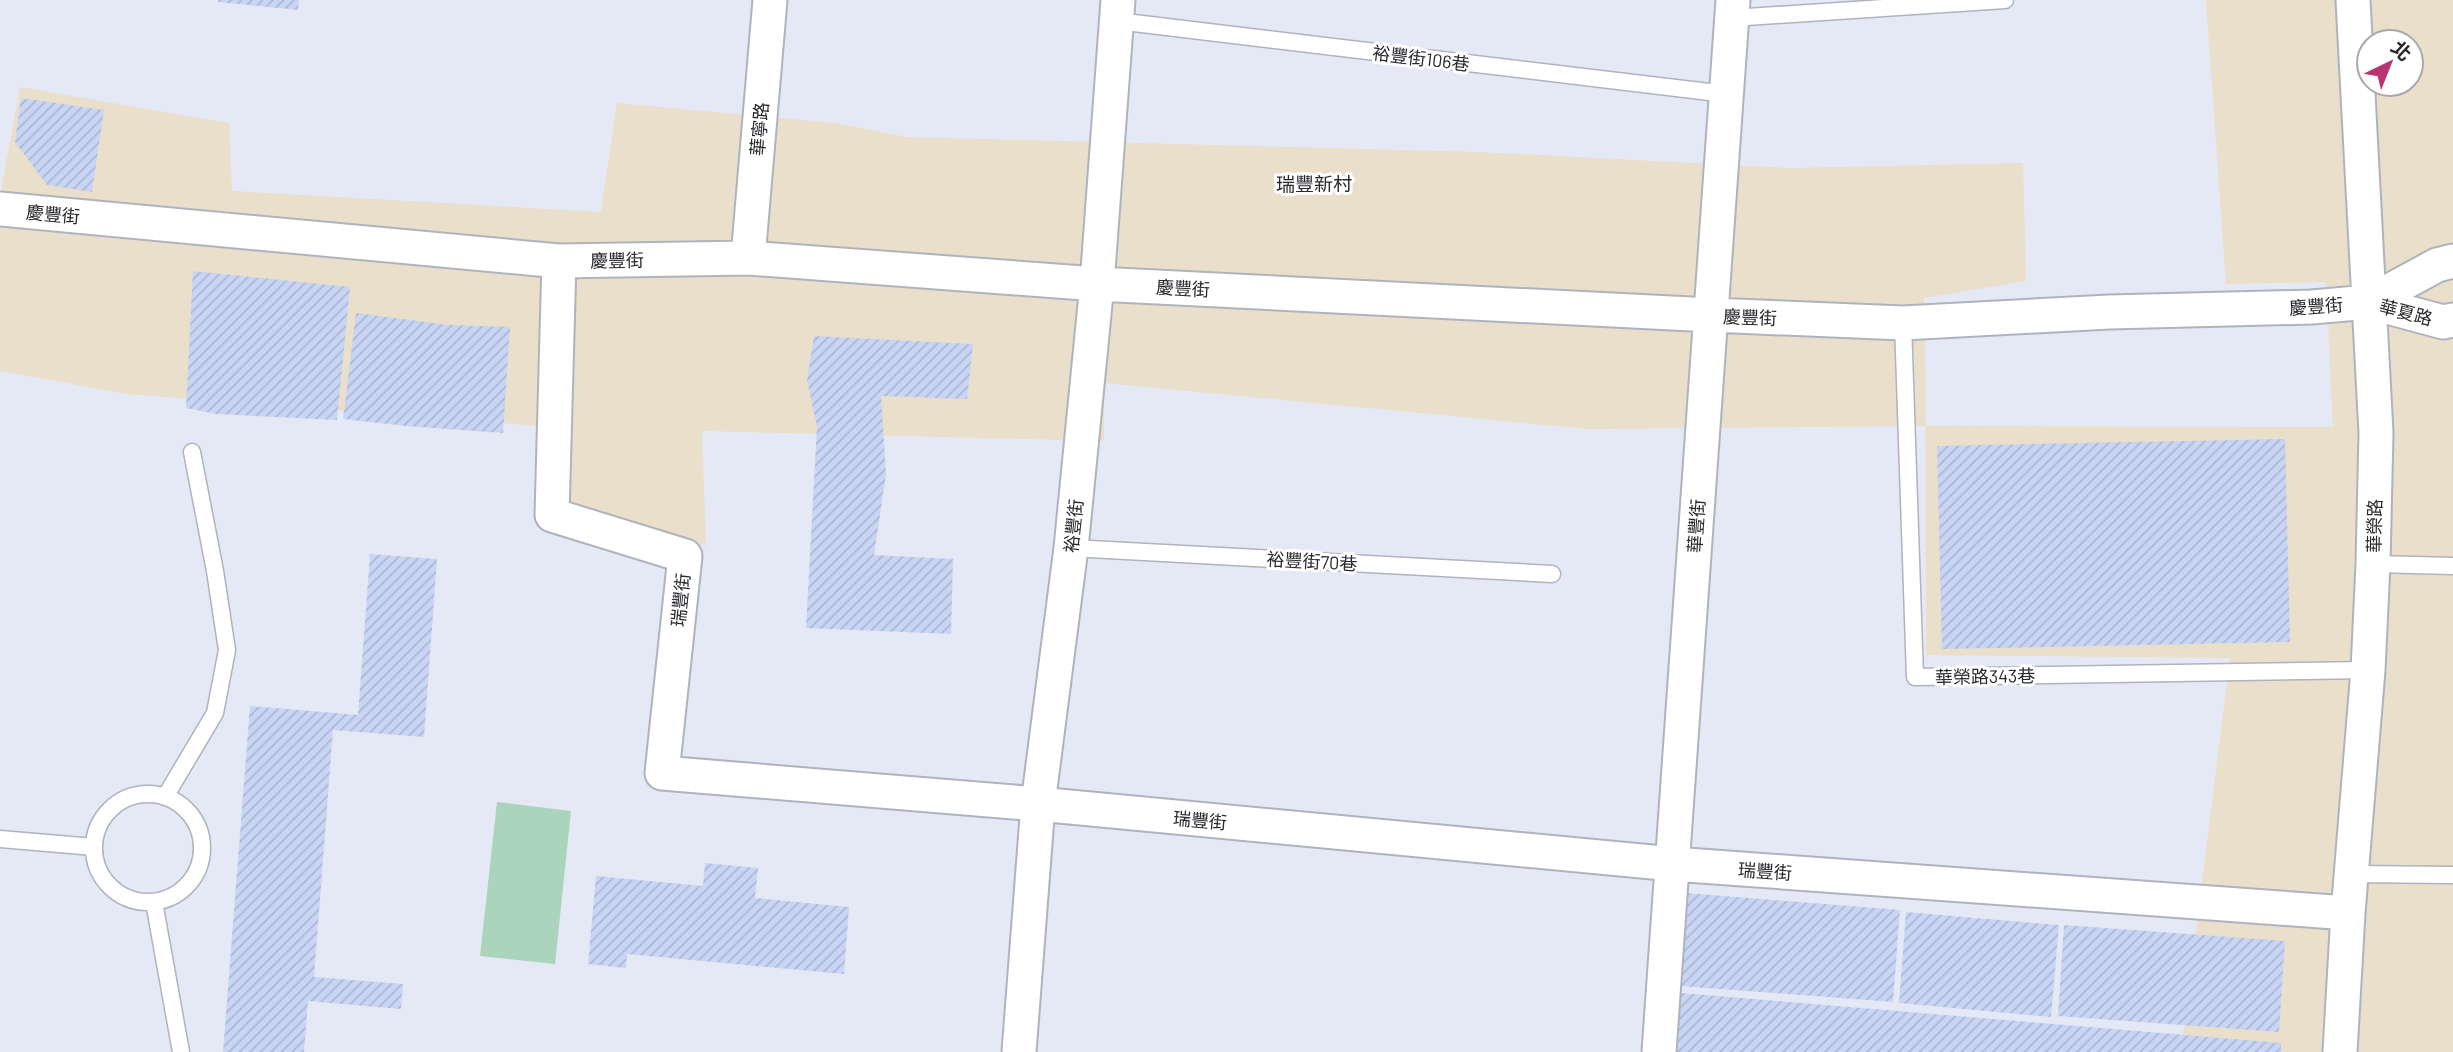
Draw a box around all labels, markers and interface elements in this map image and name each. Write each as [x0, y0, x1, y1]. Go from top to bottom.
north arrow [2355, 28, 2425, 98]
text: 北 [2387, 35, 2417, 65]
street label: 裕豐街106巷 [1371, 41, 1471, 75]
street label: 華寧路 [746, 101, 772, 157]
district label: 瑞豐新村 [1276, 172, 1352, 195]
street label: 慶豐街 [25, 201, 81, 227]
street label: 慶豐街 [590, 249, 644, 271]
street label: 慶豐街 [1155, 276, 1211, 300]
street label: 慶豐街 [2288, 293, 2344, 319]
street label: 華夏路 [2377, 294, 2435, 330]
street label: 慶豐街 [1723, 305, 1777, 329]
street label: 裕豐街 [1059, 498, 1087, 554]
street label: 華豐街 [1683, 498, 1709, 554]
street label: 華榮路 [2363, 499, 2385, 553]
street label: 裕豐街70巷 [1266, 548, 1358, 574]
street label: 瑞豐街 [666, 572, 694, 628]
street label: 華榮路343巷 [1935, 664, 2035, 688]
street label: 瑞豐街 [1172, 807, 1228, 833]
street label: 瑞豐街 [1737, 858, 1793, 884]

